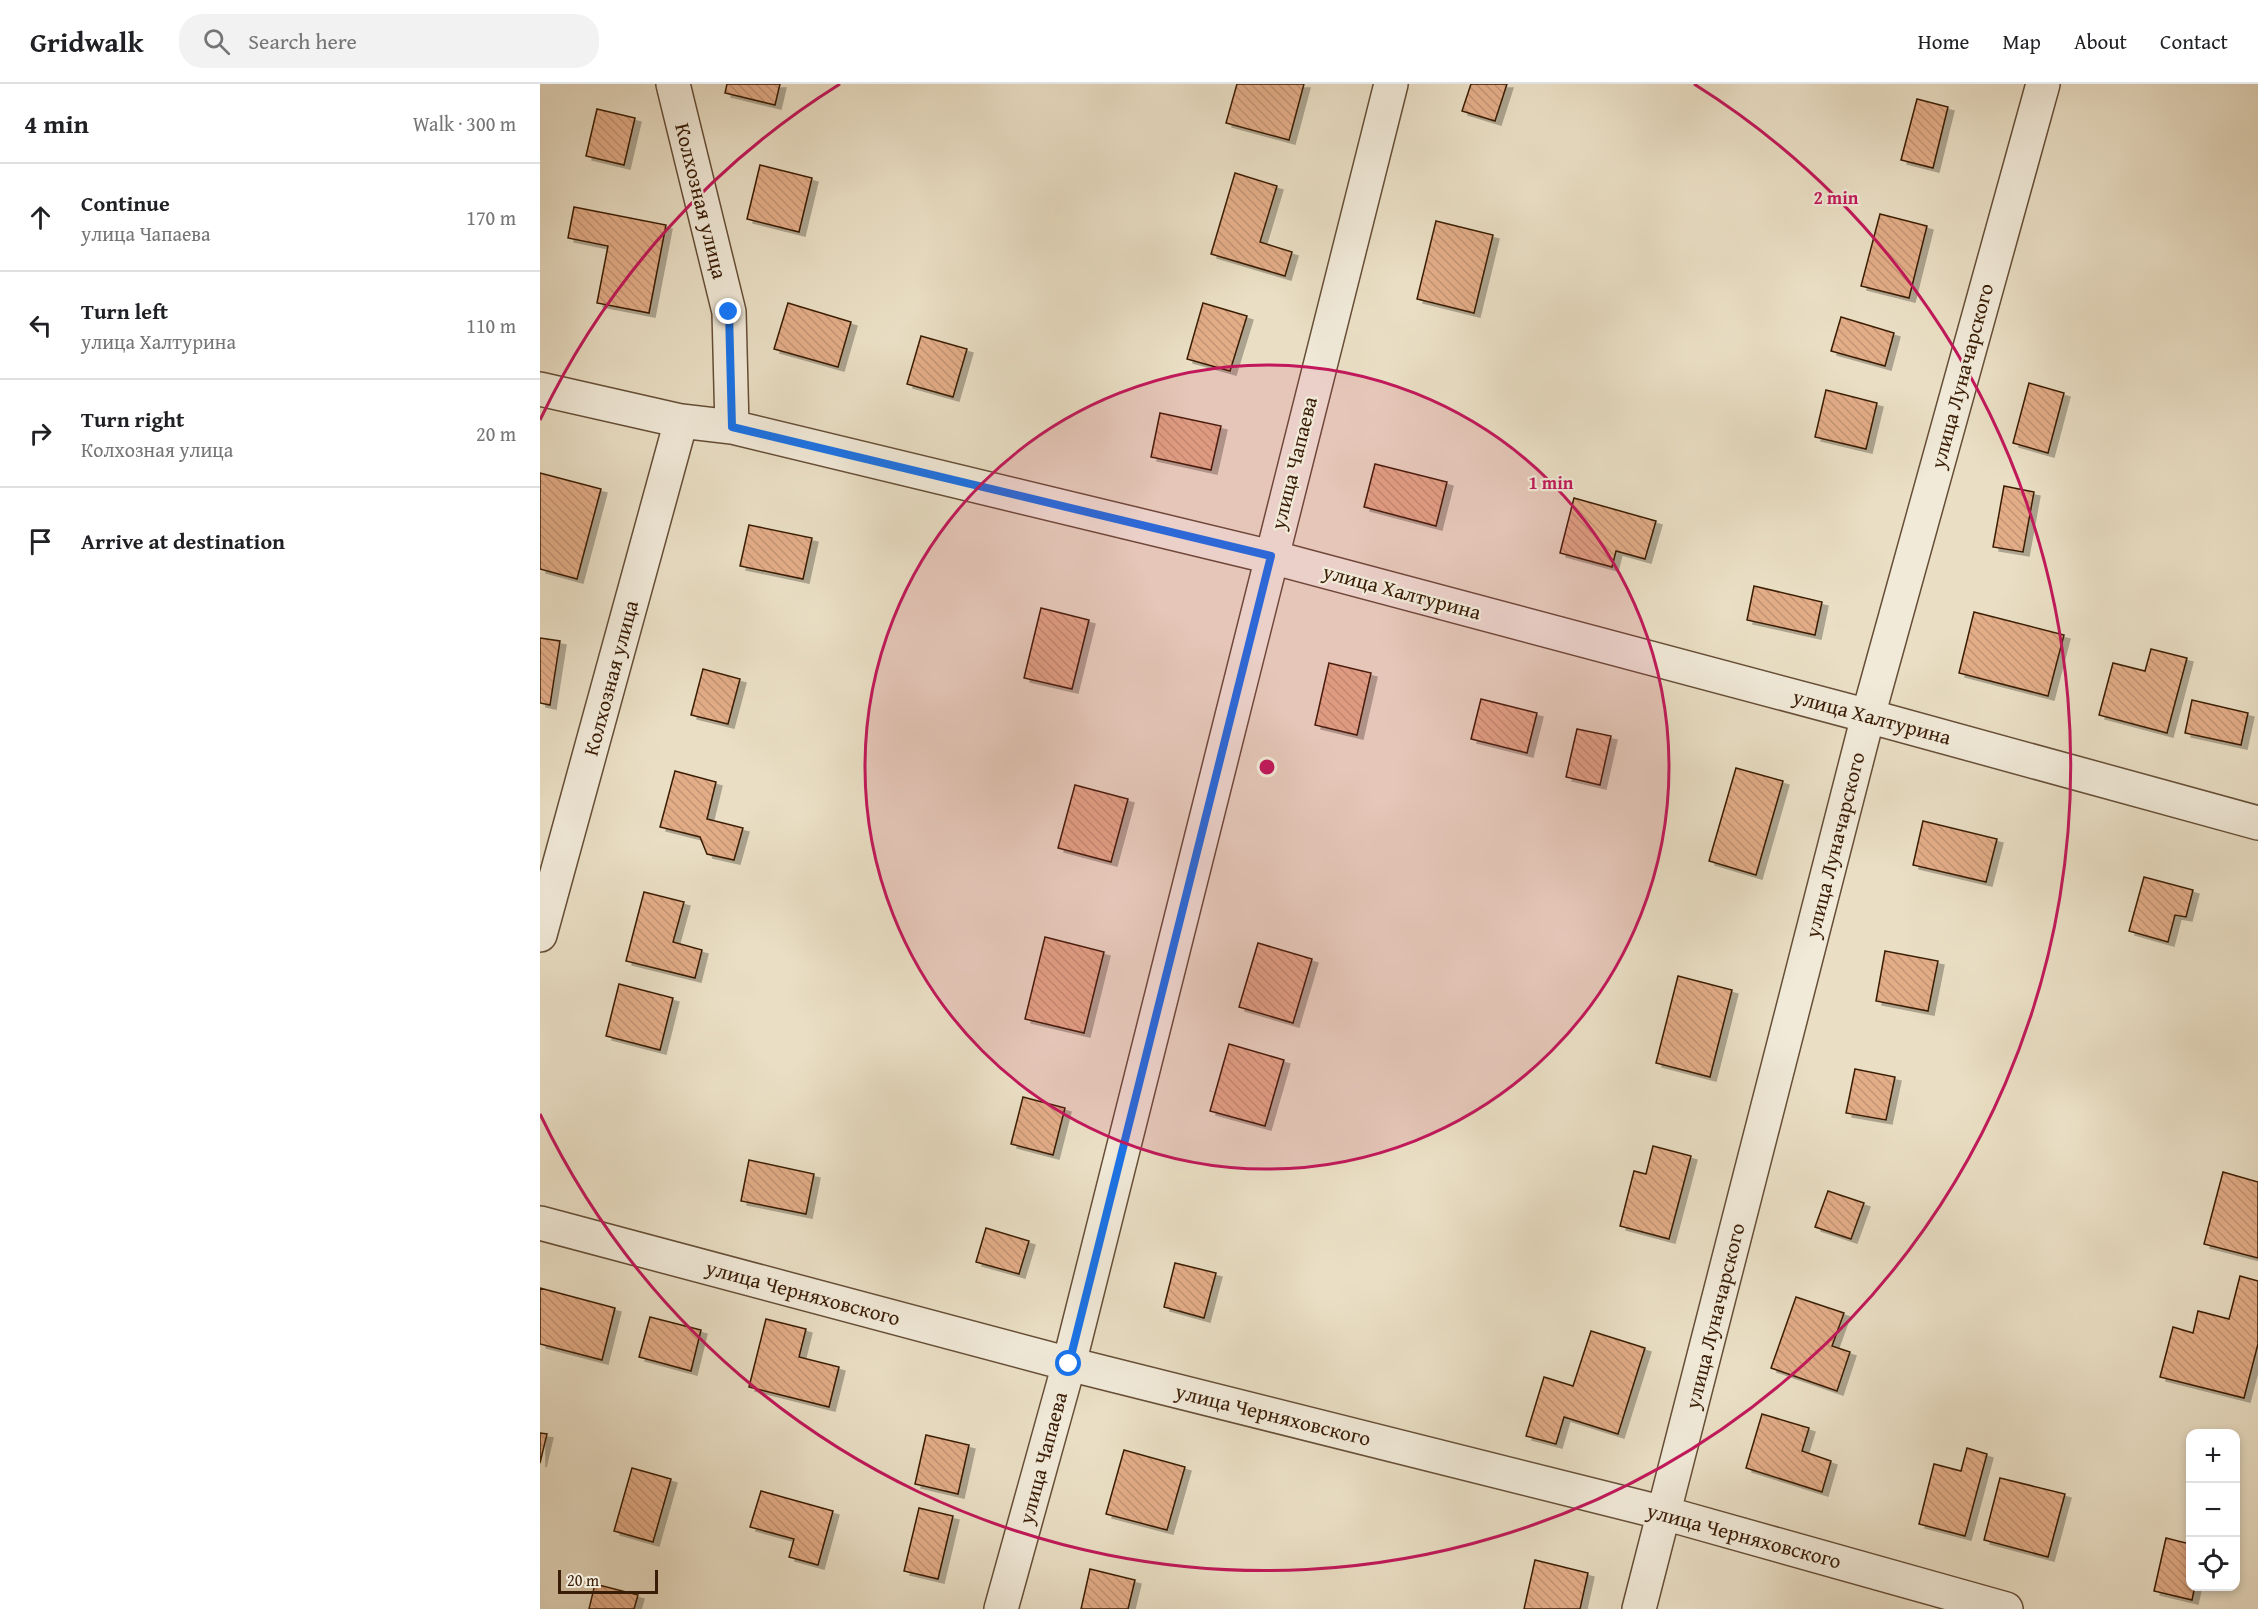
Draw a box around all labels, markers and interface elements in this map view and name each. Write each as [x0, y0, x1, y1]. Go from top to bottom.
search box [179, 14, 599, 68]
text: Gridwalk [30, 21, 143, 62]
icon: search [200, 25, 233, 58]
text: Search here [248, 25, 357, 57]
text: Home [1918, 26, 1969, 57]
text: Map [2002, 26, 2041, 57]
text: About [2074, 26, 2127, 57]
text: Contact [2160, 26, 2228, 57]
text: 4 min [24, 104, 89, 143]
text: Walk · 300 m [413, 109, 516, 138]
street label: Колхозная улица [667, 120, 736, 282]
text: 2 min [1814, 184, 1859, 211]
text: Continue [81, 187, 170, 219]
icon: ahead [24, 201, 57, 234]
text: 170 m [466, 203, 516, 232]
text: улица Чапаева [81, 219, 211, 248]
street label: улица Луначарского [1922, 280, 2001, 473]
text: Turn left [81, 295, 168, 327]
route end [715, 298, 741, 324]
icon: left [24, 309, 57, 342]
text: 110 m [466, 311, 516, 340]
text: улица Халтурина [81, 327, 236, 356]
street label: улица Чапаева [1262, 393, 1325, 534]
text: Turn right [81, 403, 184, 435]
icon: right [24, 417, 57, 450]
text: 20 m [476, 419, 516, 448]
text: Колхозная улица [81, 435, 233, 464]
text: 1 min [1529, 469, 1574, 496]
icon: arrive [24, 525, 57, 558]
text: Arrive at destination [81, 525, 285, 557]
street label: улица Халтурина [1319, 555, 1485, 628]
street label: Колхозная улица [575, 597, 646, 759]
street label: улица Халтурина [1789, 680, 1955, 753]
street label: улица Луначарского [1796, 749, 1873, 942]
centre of rings [1257, 757, 1277, 777]
street label: улица Луначарского [1676, 1220, 1753, 1413]
street label: улица Черняховского [701, 1251, 904, 1333]
route start [1055, 1350, 1081, 1376]
street label: улица Черняховского [1171, 1375, 1374, 1454]
street label: улица Чапаева [1010, 1388, 1075, 1529]
map controls [2186, 1429, 2240, 1591]
button: + [2186, 1429, 2240, 1483]
button: − [2186, 1483, 2240, 1537]
street label: улица Черняховского [1642, 1494, 1845, 1576]
button: locate [2186, 1537, 2240, 1591]
scale bar [558, 1567, 658, 1594]
text: 20 m [567, 1568, 599, 1592]

